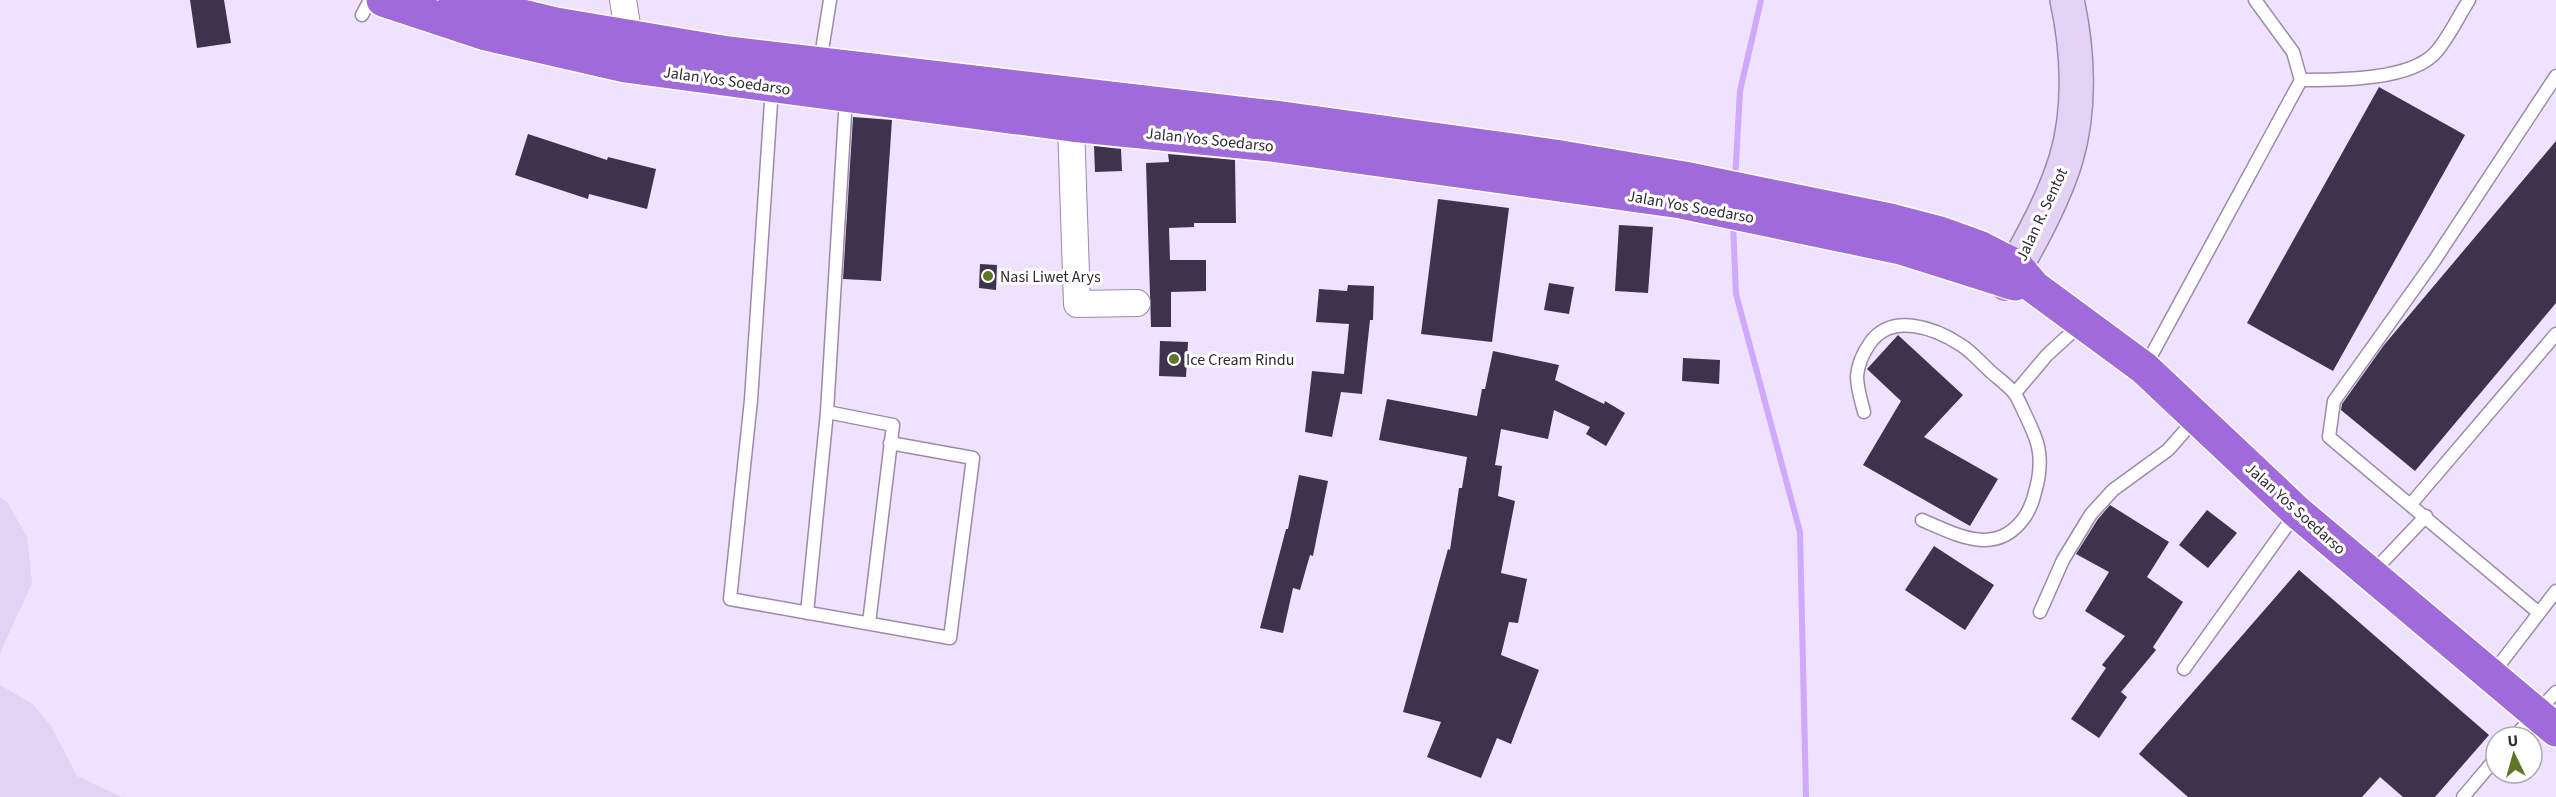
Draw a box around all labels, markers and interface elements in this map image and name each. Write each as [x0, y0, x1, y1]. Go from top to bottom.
street label: Jalan Yos Soedarso [662, 61, 792, 101]
street label: Jalan Yos Soedarso [1145, 122, 1275, 158]
street label: Jalan R. Sentot [2011, 164, 2073, 265]
street label: Jalan Yos Soedarso [1626, 185, 1756, 229]
place label: Nasi Liwet Arys [1000, 266, 1101, 288]
marker: Nasi Liwet Arys [981, 269, 995, 283]
place label: Ice Cream Rindu [1186, 349, 1294, 371]
marker: Ice Cream Rindu [1167, 352, 1181, 366]
street label: Jalan Yos Soedarso [2240, 458, 2350, 560]
north arrow [2484, 725, 2544, 785]
text: U [2507, 730, 2519, 752]

